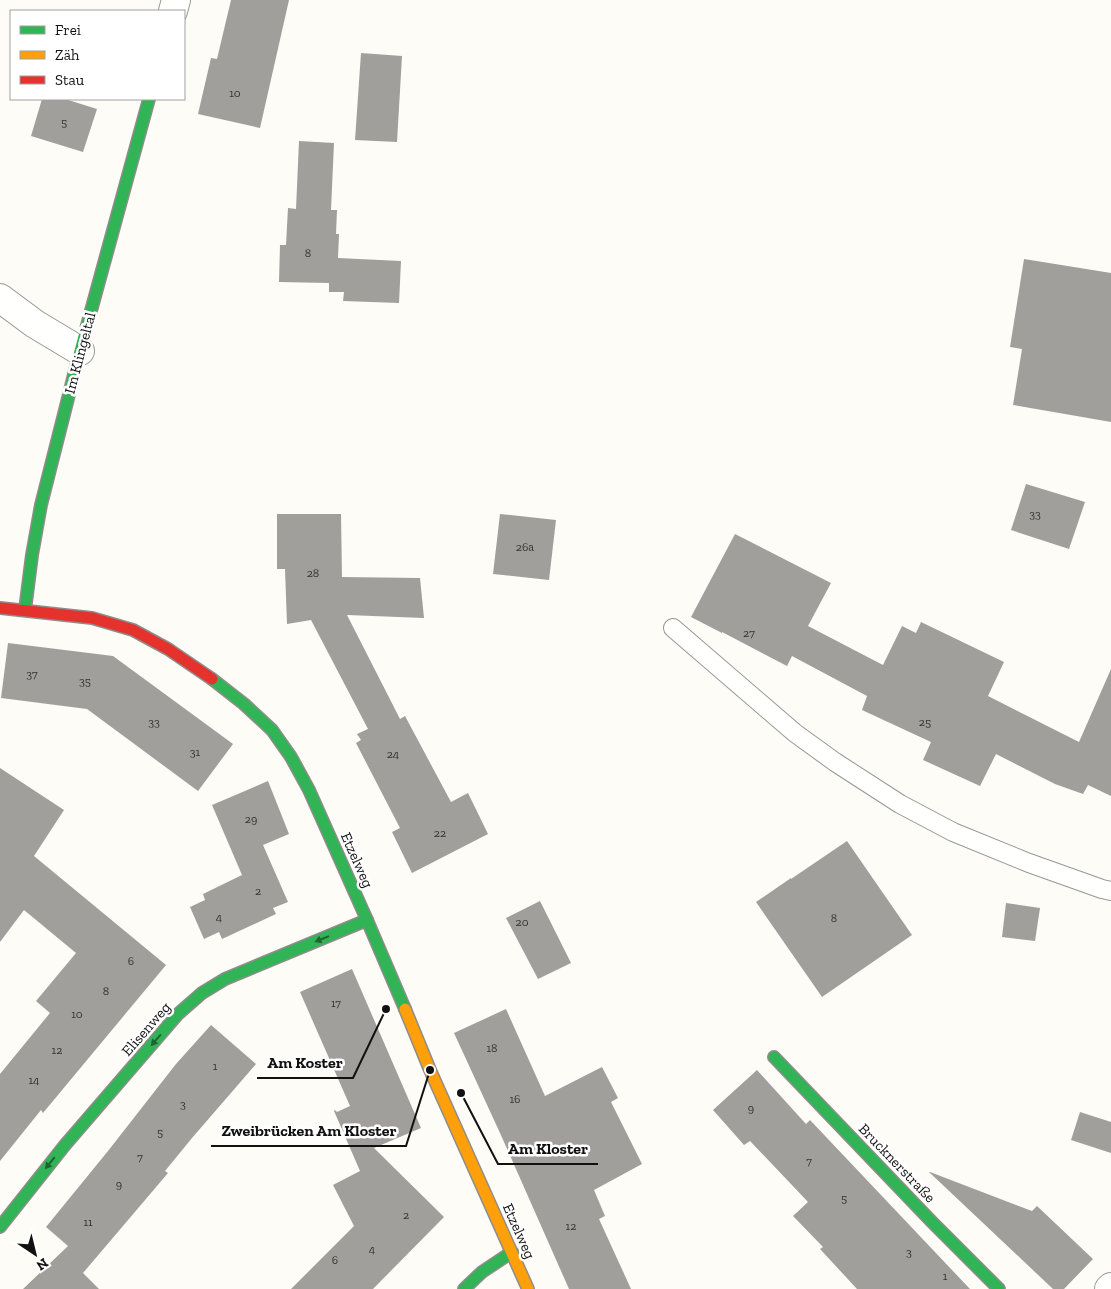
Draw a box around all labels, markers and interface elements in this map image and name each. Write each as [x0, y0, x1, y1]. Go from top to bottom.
legend [10, 10, 185, 100]
text: Frei [55, 21, 81, 39]
text: Zäh [55, 46, 80, 64]
text: Stau [55, 71, 85, 89]
house number: 10 [229, 86, 241, 100]
house number: 5 [61, 115, 67, 129]
house number: 8 [305, 246, 311, 260]
street label: Im Klingeltal [60, 310, 100, 396]
house number: 33 [1029, 507, 1041, 521]
house number: 26a [516, 540, 534, 554]
house number: 28 [307, 566, 319, 580]
house number: 27 [743, 626, 755, 640]
house number: 37 [26, 667, 38, 681]
house number: 35 [79, 674, 91, 688]
house number: 33 [148, 715, 160, 729]
house number: 25 [919, 715, 931, 729]
house number: 31 [190, 745, 201, 759]
house number: 24 [387, 747, 400, 761]
house number: 29 [245, 812, 257, 826]
house number: 22 [434, 826, 446, 840]
street label: Etzelweg [337, 829, 377, 891]
house number: 2 [255, 884, 261, 898]
house number: 4 [216, 910, 223, 924]
house number: 8 [831, 911, 837, 925]
house number: 20 [515, 915, 529, 929]
one-way arrow [314, 935, 329, 943]
house number: 6 [128, 954, 134, 968]
house number: 8 [103, 984, 109, 998]
house number: 17 [331, 996, 341, 1010]
street label: Elisenweg [118, 998, 174, 1060]
house number: 10 [71, 1007, 83, 1021]
one-way arrow [150, 1033, 161, 1046]
house number: 18 [486, 1041, 498, 1055]
house number: 12 [52, 1043, 62, 1057]
callout: Am Koster [257, 1047, 353, 1078]
text: Am Koster [267, 1053, 343, 1072]
house number: 1 [213, 1059, 218, 1073]
house number: 14 [28, 1073, 40, 1087]
house number: 16 [510, 1092, 521, 1106]
house number: 3 [180, 1097, 186, 1111]
house number: 9 [748, 1101, 754, 1115]
callout: Zweibrücken Am Kloster [211, 1115, 406, 1146]
street label: Brucknerstraße [855, 1120, 939, 1206]
text: Zweibrücken Am Kloster [221, 1121, 397, 1140]
house number: 5 [157, 1125, 163, 1139]
callout: Am Kloster [498, 1133, 598, 1164]
text: Am Kloster [508, 1139, 588, 1158]
house number: 7 [137, 1150, 143, 1164]
house number: 7 [806, 1154, 812, 1168]
one-way arrow [45, 1156, 56, 1169]
house number: 9 [116, 1177, 122, 1191]
house number: 5 [841, 1191, 847, 1205]
street label: Etzelweg [499, 1200, 539, 1262]
house number: 2 [403, 1208, 409, 1222]
house number: 11 [83, 1215, 93, 1229]
house number: 12 [566, 1219, 576, 1233]
north arrow [10, 1229, 60, 1279]
house number: 4 [369, 1242, 376, 1256]
house number: 3 [906, 1245, 912, 1259]
house number: 6 [332, 1253, 338, 1267]
text: N [33, 1254, 51, 1274]
house number: 1 [943, 1269, 948, 1283]

